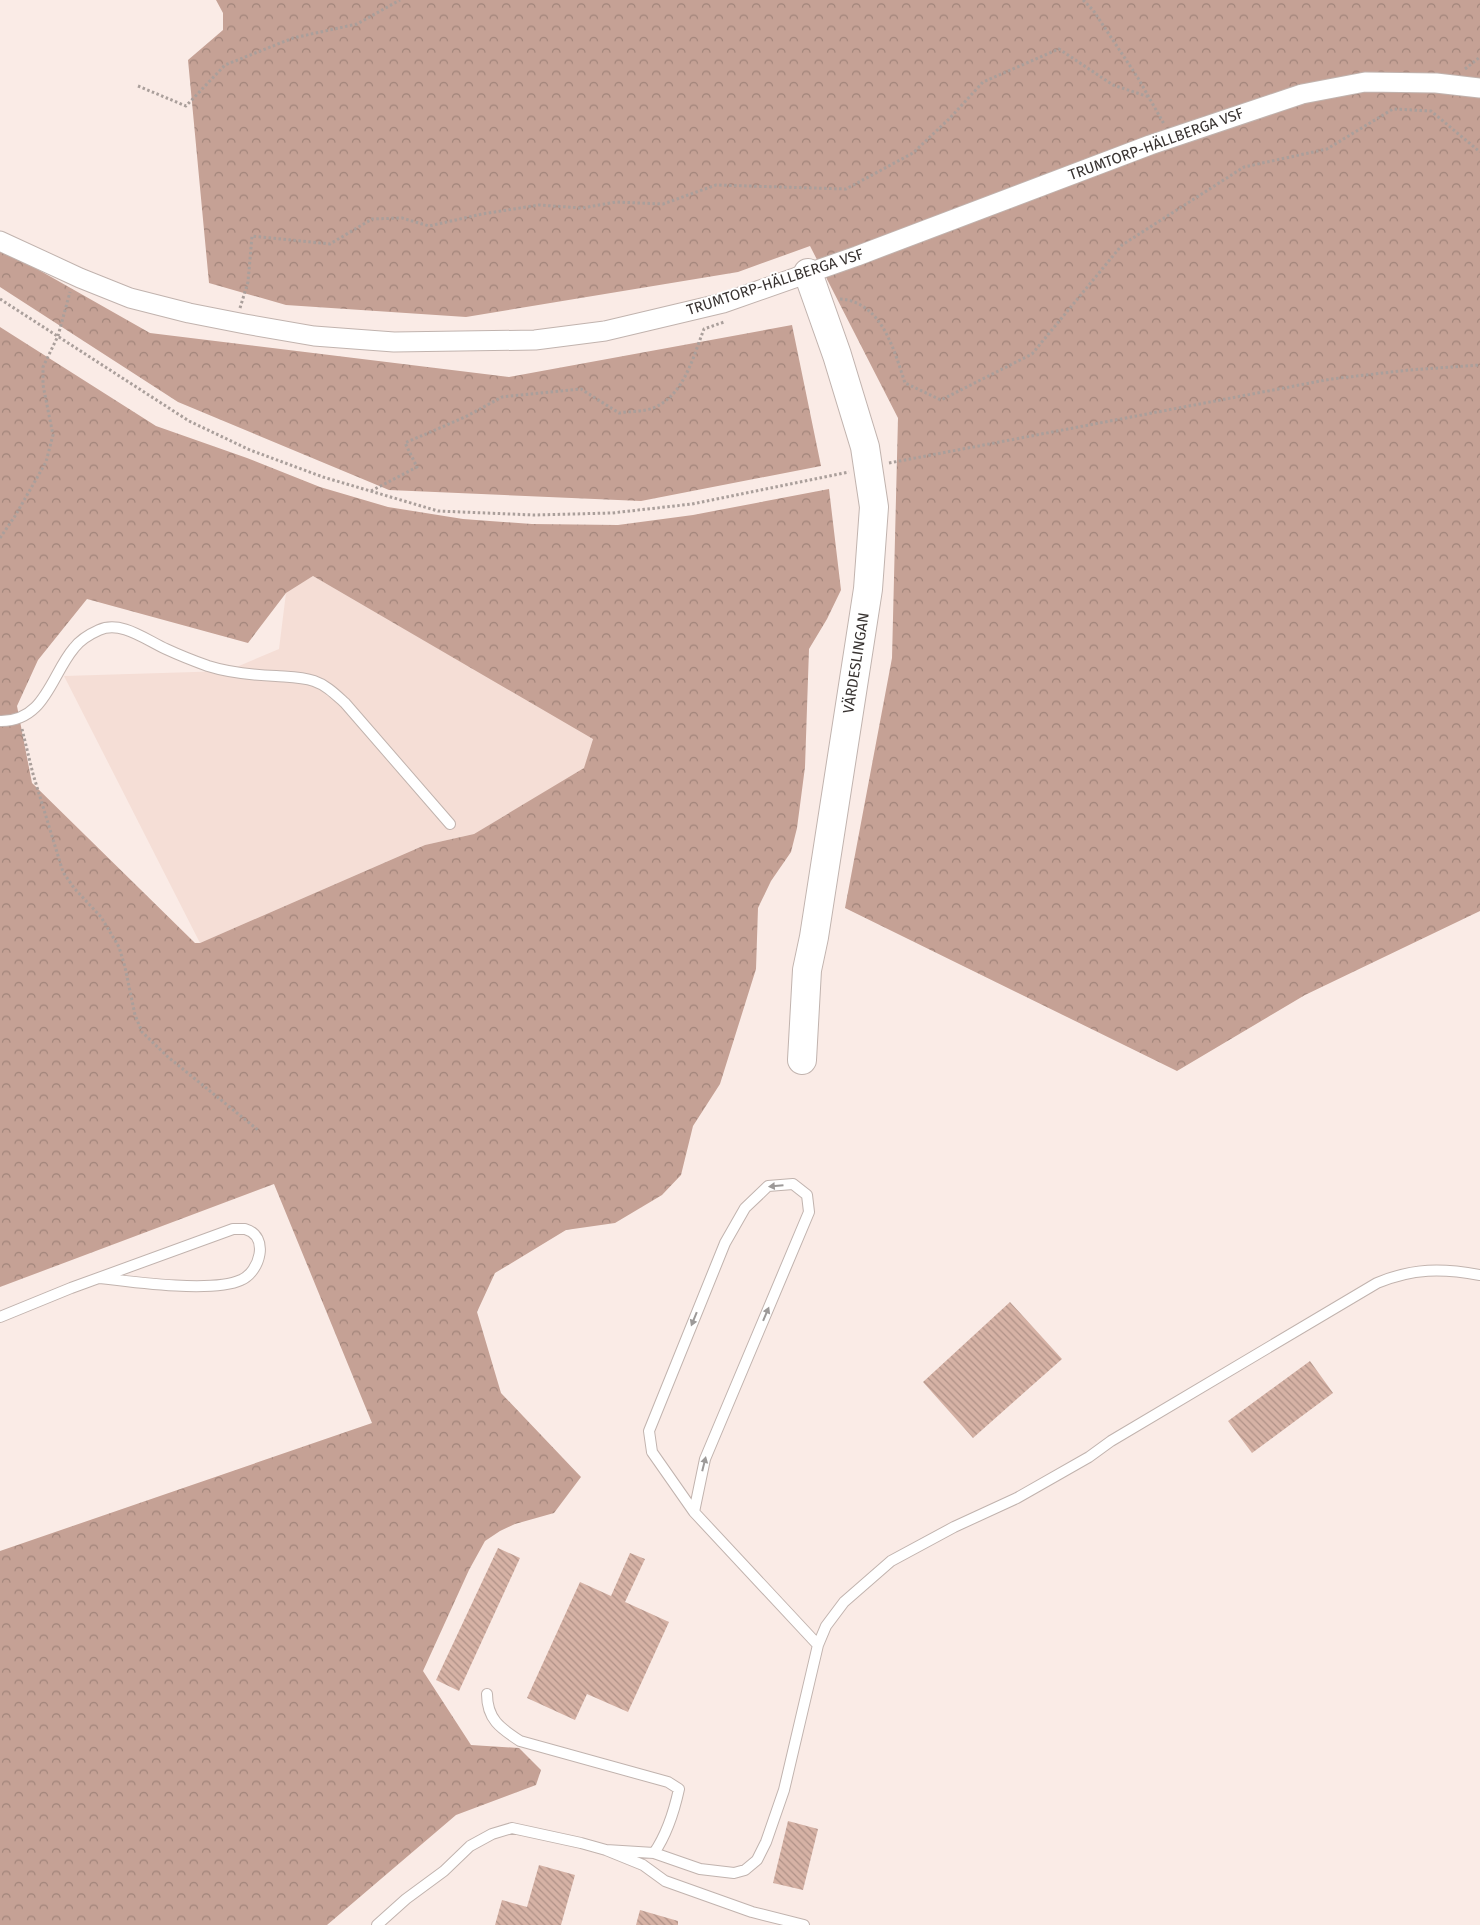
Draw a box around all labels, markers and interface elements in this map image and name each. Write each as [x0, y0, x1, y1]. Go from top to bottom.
street label: TRUMTORP-HÄLLBERGA VSF [1066, 104, 1246, 184]
street label: TRUMTORP-HÄLLBERGA VSF [684, 245, 866, 319]
street label: VÄRDESLINGAN [839, 611, 873, 715]
one-way arrow [768, 1182, 784, 1190]
one-way arrow [762, 1306, 770, 1321]
one-way arrow [690, 1312, 697, 1327]
one-way arrow [700, 1457, 708, 1472]

